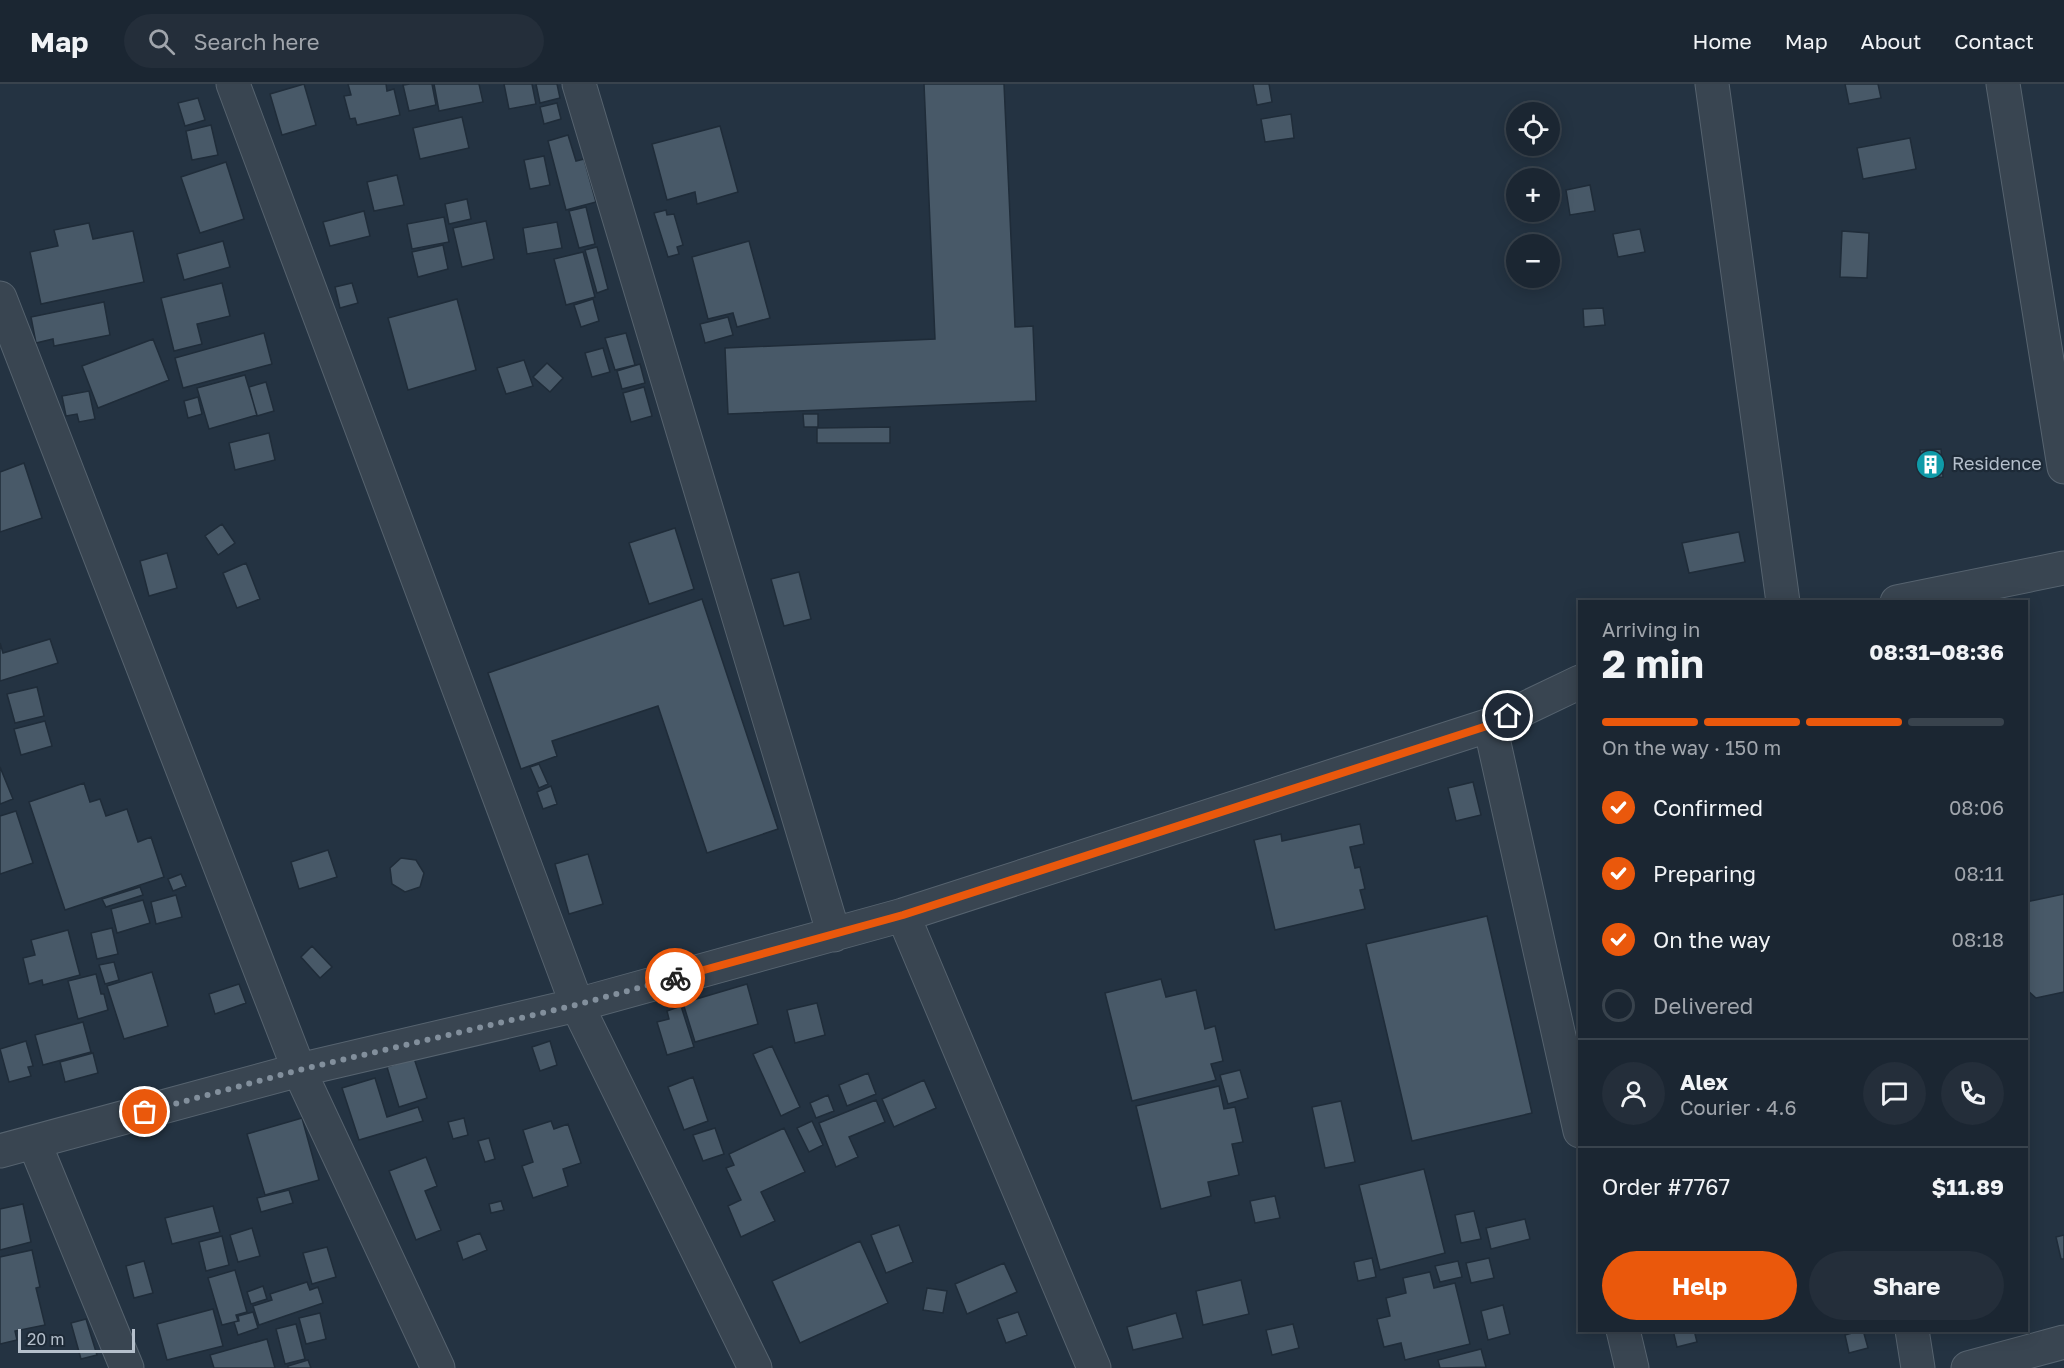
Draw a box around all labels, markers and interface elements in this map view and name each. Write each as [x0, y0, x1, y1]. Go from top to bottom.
search box [124, 14, 544, 68]
text: Map [30, 25, 88, 58]
icon: search [145, 25, 178, 58]
text: Search here [193, 28, 319, 55]
text: Home [1692, 28, 1752, 54]
text: Map [1785, 28, 1828, 54]
text: About [1861, 28, 1921, 54]
text: Contact [1954, 28, 2034, 54]
map controls [1506, 102, 1560, 288]
button: locate [1506, 102, 1560, 156]
button: + [1506, 168, 1560, 222]
button: − [1506, 234, 1560, 288]
building icon: Residence [1915, 448, 1947, 480]
place label: Residence [1952, 452, 2042, 474]
text: Arriving in [1602, 617, 1700, 641]
text: 08:31–08:36 [1869, 638, 2004, 665]
text: 2 min [1602, 640, 1704, 687]
pin [1482, 690, 1533, 741]
icon: home [1491, 699, 1524, 732]
text: On the way · 150 m [1602, 735, 1781, 759]
icon: check [1602, 791, 1635, 824]
text: Confirmed [1653, 794, 1763, 821]
text: 08:06 [1949, 795, 2004, 819]
icon: check [1602, 857, 1635, 890]
text: Preparing [1653, 860, 1756, 887]
text: 08:11 [1954, 861, 2004, 885]
icon: check [1602, 923, 1635, 956]
text: On the way [1653, 926, 1771, 953]
text: 08:18 [1952, 927, 2004, 951]
courier [645, 948, 705, 1008]
icon: bike [659, 962, 692, 995]
text: Delivered [1653, 992, 1753, 1019]
button: person [1602, 1062, 1665, 1125]
button: chat [1863, 1062, 1926, 1125]
button: phone [1941, 1062, 2004, 1125]
text: Alex [1680, 1068, 1728, 1095]
pin [119, 1086, 170, 1137]
icon: bag [128, 1095, 161, 1128]
text: Courier · 4.6 [1680, 1095, 1797, 1119]
text: Order #7767 [1602, 1173, 1730, 1200]
text: $11.89 [1932, 1173, 2004, 1200]
button: Help [1602, 1251, 1797, 1320]
button: Share [1809, 1251, 2004, 1320]
scale bar [18, 1326, 135, 1354]
text: 20 m [27, 1329, 64, 1349]

